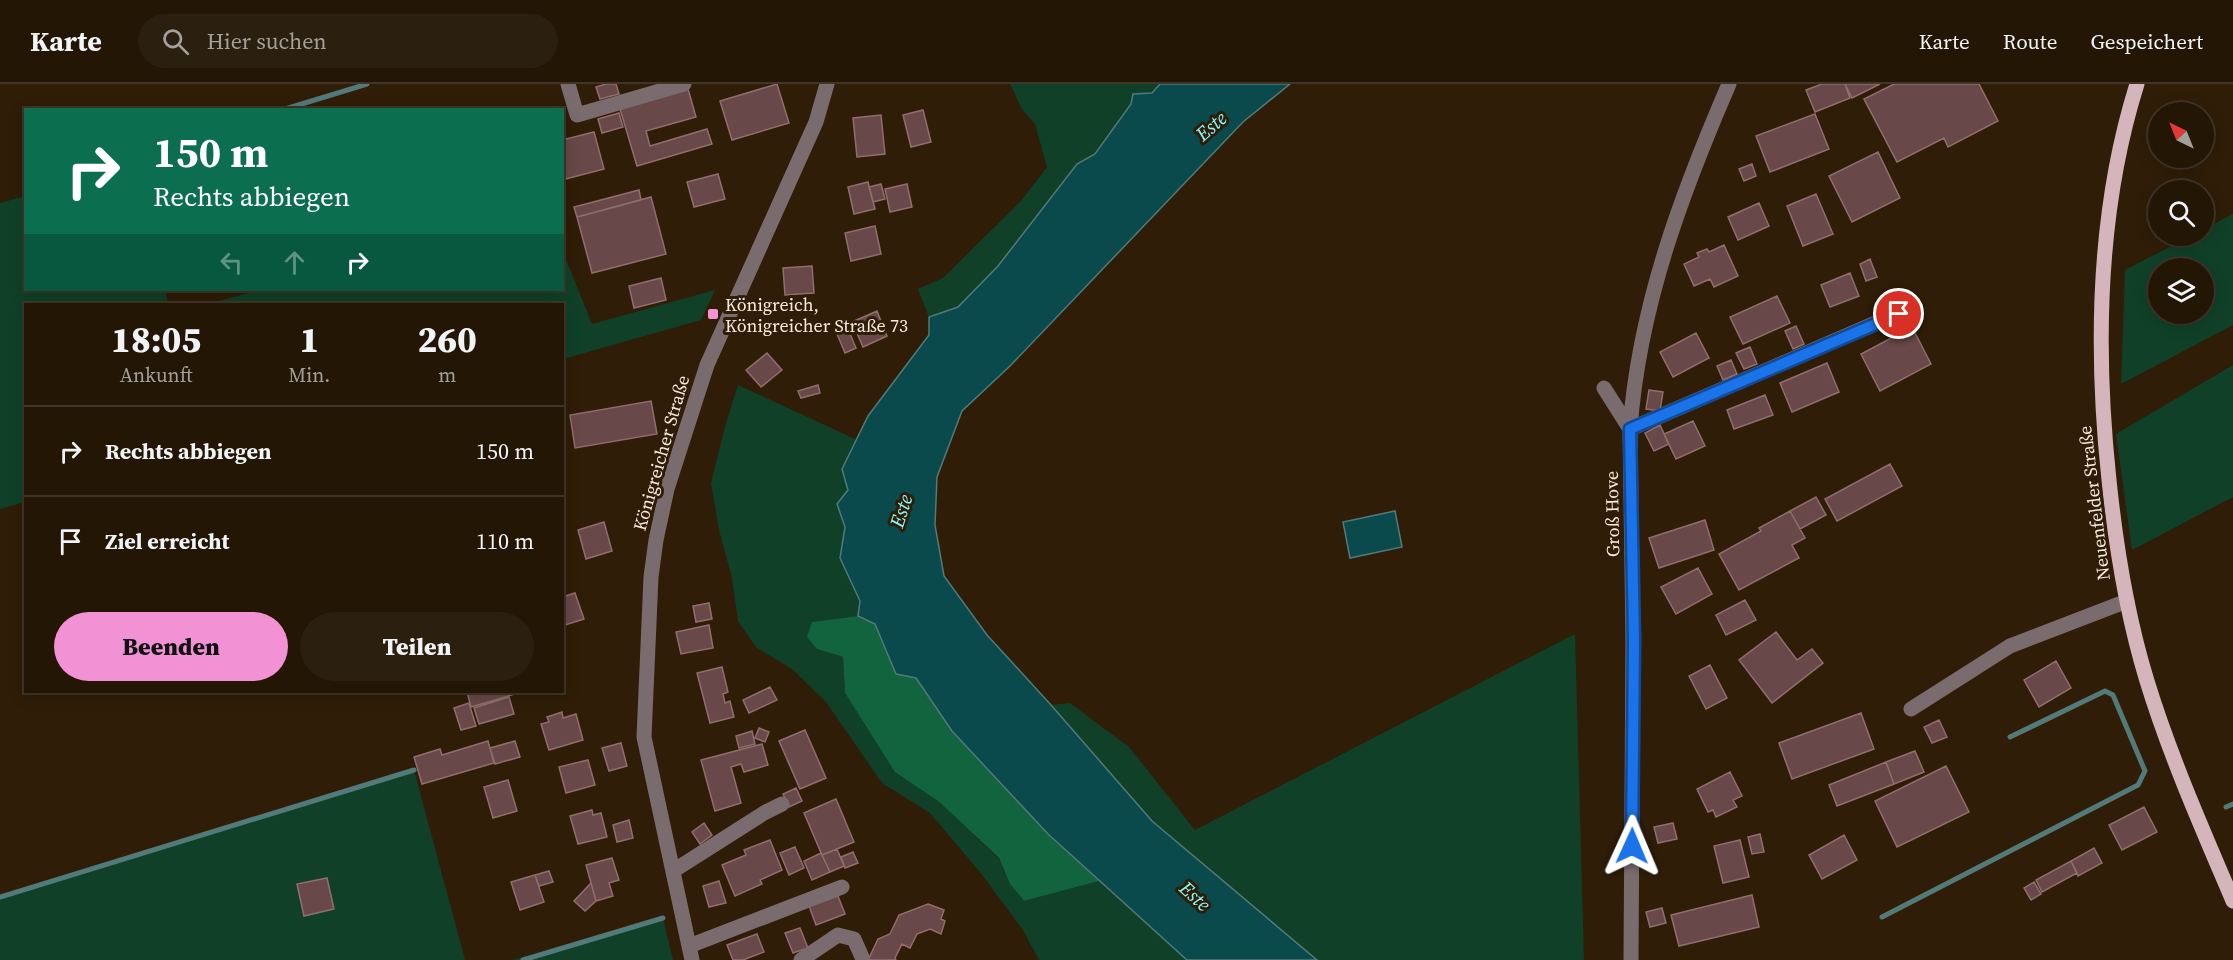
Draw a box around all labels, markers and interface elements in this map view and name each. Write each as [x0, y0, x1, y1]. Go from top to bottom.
search box [138, 14, 558, 68]
text: Karte [30, 22, 102, 60]
icon: search [159, 25, 192, 58]
text: Hier suchen [207, 26, 327, 56]
text: Karte [1919, 27, 1970, 56]
text: Route [2003, 27, 2057, 56]
text: Gespeichert [2090, 27, 2203, 56]
north arrow [2148, 102, 2214, 168]
map controls [2148, 102, 2214, 324]
water label: Este [1188, 104, 1233, 148]
text: 150 m [153, 123, 268, 181]
icon: right [54, 132, 132, 210]
text: Rechts abbiegen [153, 178, 350, 215]
button: search [2148, 180, 2214, 246]
icon: left [215, 246, 248, 279]
icon: ahead [278, 246, 311, 279]
icon: right [341, 246, 374, 279]
button: layers [2148, 258, 2214, 324]
pin [1873, 288, 1924, 339]
place label: Königreich, Königreicher Straße 73 [725, 292, 908, 338]
icon: arrive [1882, 297, 1915, 330]
marker: Königreich, Königreicher Straße 73 [706, 307, 720, 321]
text: 18:05 [111, 315, 201, 364]
text: 1 [299, 315, 319, 364]
text: 260 [417, 315, 477, 364]
text: Ankunft [120, 361, 193, 389]
text: Min. [288, 361, 330, 389]
text: m [438, 361, 456, 389]
street label: Königreicher Straße [627, 372, 695, 534]
street label: Neuenfelder Straße [2072, 424, 2116, 582]
icon: right [54, 435, 87, 468]
text: Rechts abbiegen [105, 436, 272, 466]
text: 150 m [476, 436, 534, 466]
street label: Groß Hove [1599, 471, 1625, 557]
water label: Este [882, 491, 919, 532]
icon: arrive [54, 525, 87, 558]
text: Ziel erreicht [105, 526, 229, 556]
text: 110 m [476, 526, 534, 556]
button: Beenden [54, 612, 288, 681]
button: Teilen [300, 612, 534, 681]
position arrow [1600, 814, 1664, 878]
water label: Este [1172, 874, 1217, 918]

